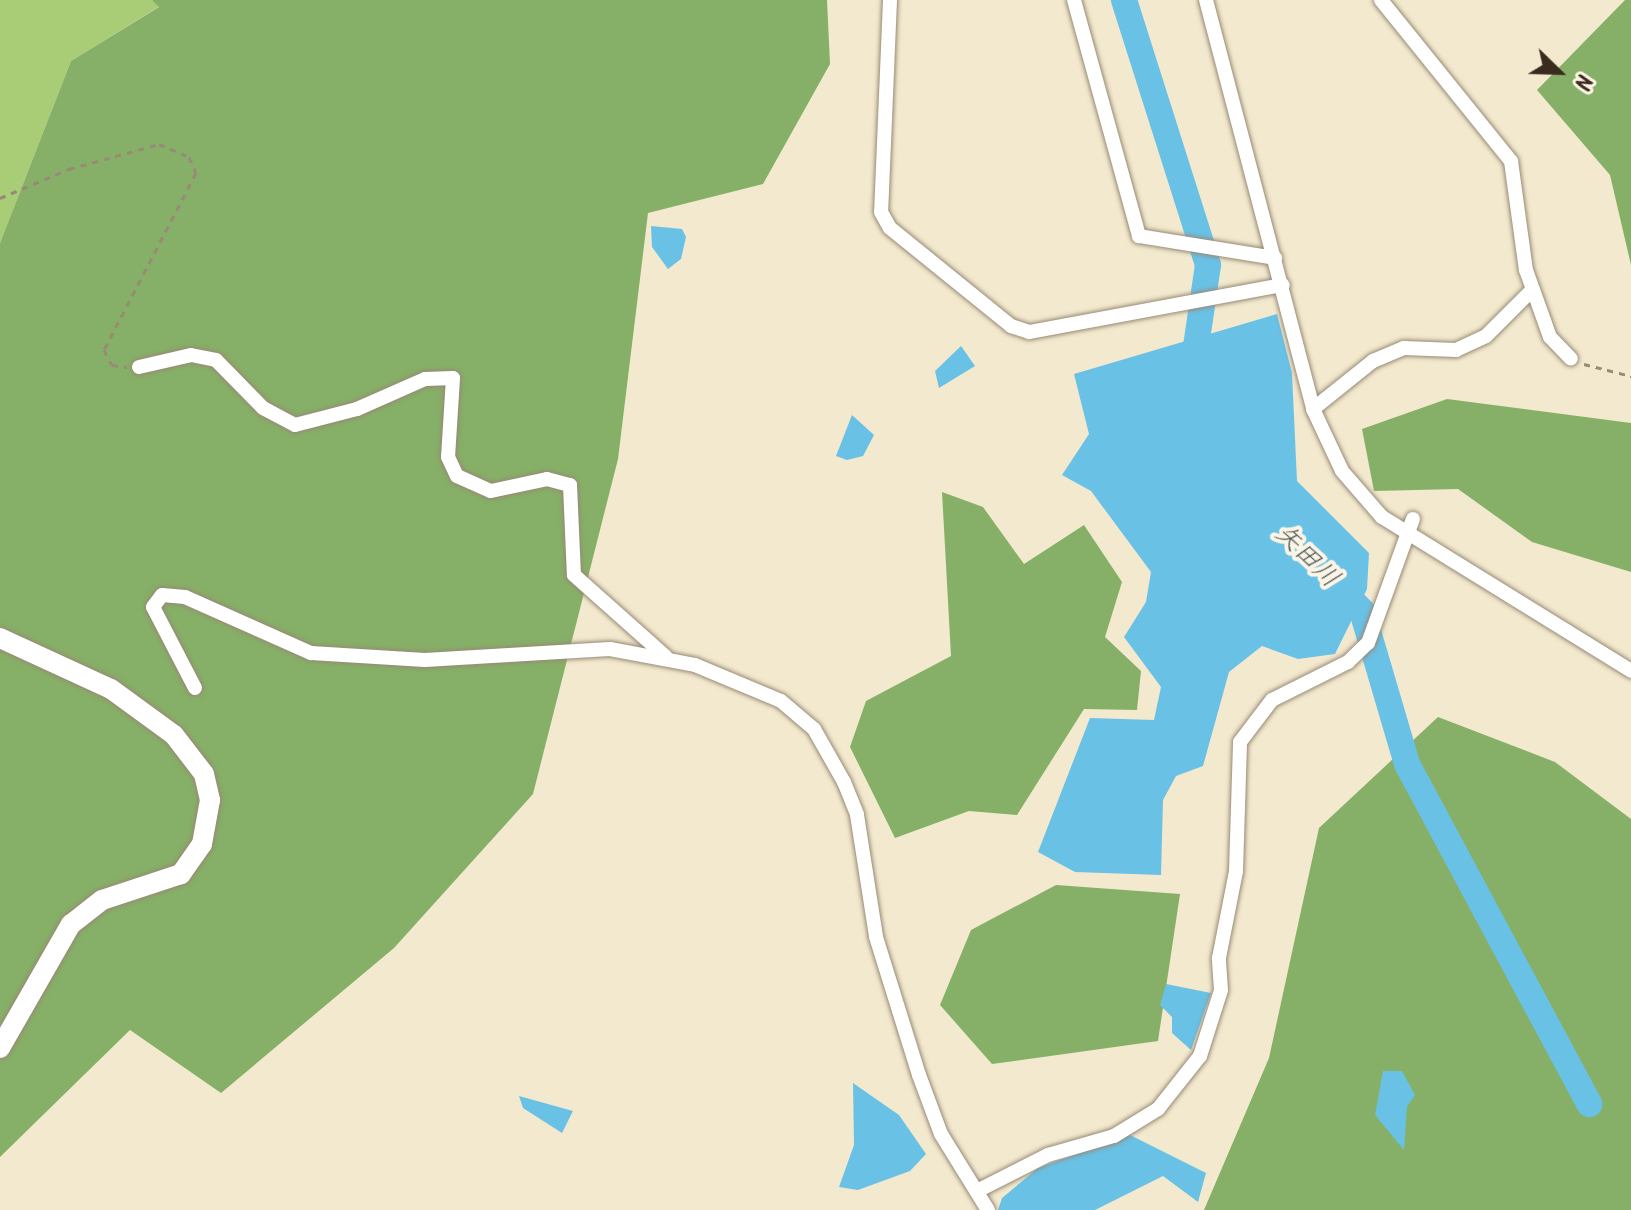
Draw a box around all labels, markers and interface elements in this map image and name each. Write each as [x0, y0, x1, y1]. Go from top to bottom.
north arrow [1519, 32, 1599, 112]
text: N [1563, 68, 1600, 95]
water label: 矢田川 [1267, 519, 1345, 595]

